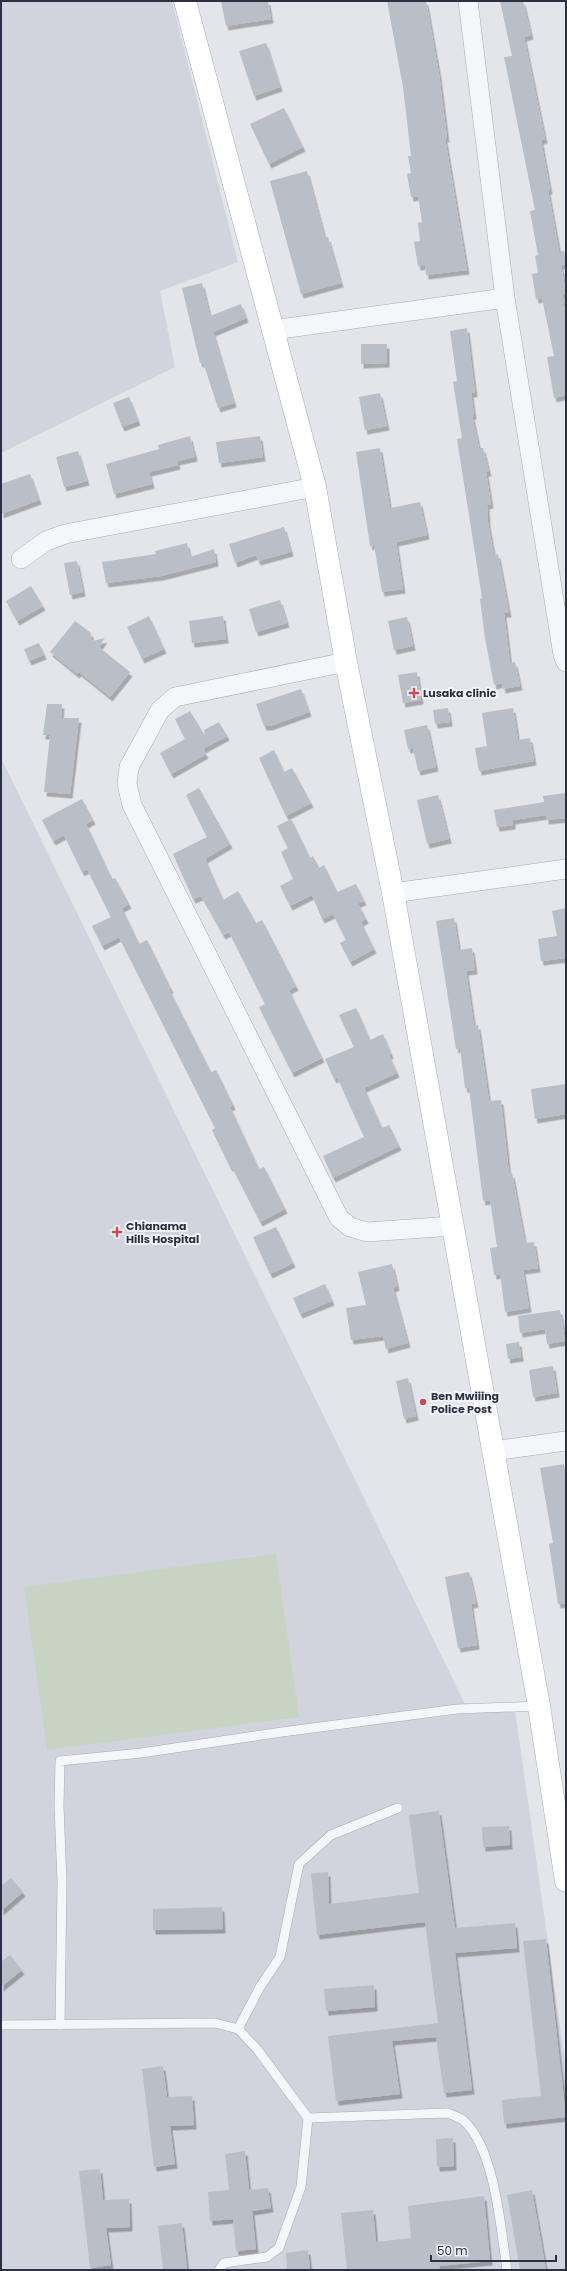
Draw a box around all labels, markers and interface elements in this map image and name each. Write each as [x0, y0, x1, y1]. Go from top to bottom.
place label: Lusaka clinic [423, 685, 497, 701]
marker: Lusaka clinic [408, 687, 420, 699]
place label: Chianama Hills Hospital [126, 1218, 199, 1247]
marker: Chianama Hills Hospital [111, 1226, 123, 1238]
place label: Ben Mwiiing Police Post [431, 1388, 499, 1417]
marker: Ben Mwiiing Police Post [418, 1397, 428, 1407]
scale bar [431, 2237, 556, 2263]
text: 50 m [437, 2242, 468, 2259]

